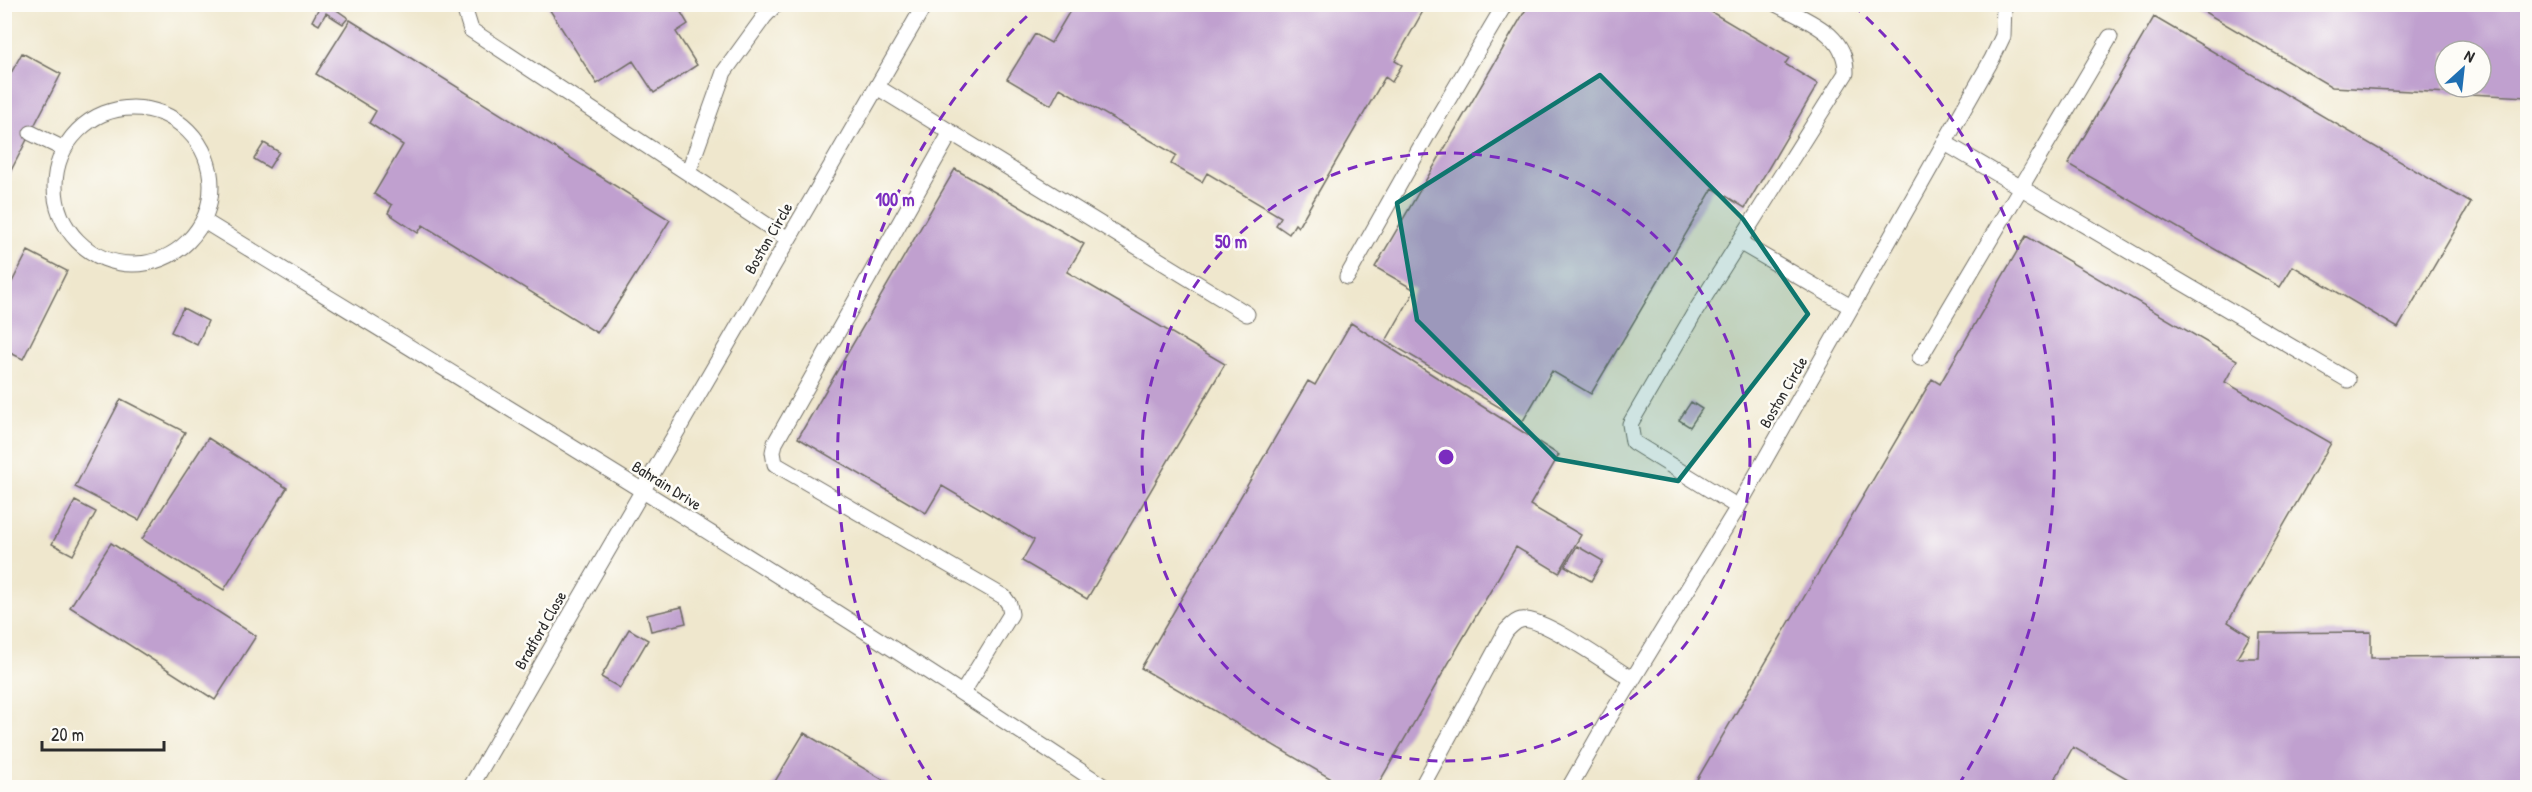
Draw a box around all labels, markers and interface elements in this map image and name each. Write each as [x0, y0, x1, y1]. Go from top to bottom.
north arrow [2433, 39, 2493, 99]
text: N [2461, 44, 2479, 68]
text: 100 m [875, 187, 915, 212]
street label: Boston Circle [739, 198, 798, 278]
text: 50 m [1215, 229, 1247, 254]
street label: Boston Circle [1754, 352, 1813, 432]
centre of rings [1436, 447, 1456, 467]
street label: Bahrain Drive [628, 455, 706, 515]
street label: Bradford Close [509, 586, 572, 673]
scale bar [42, 714, 164, 752]
text: 20 m [51, 722, 84, 747]

